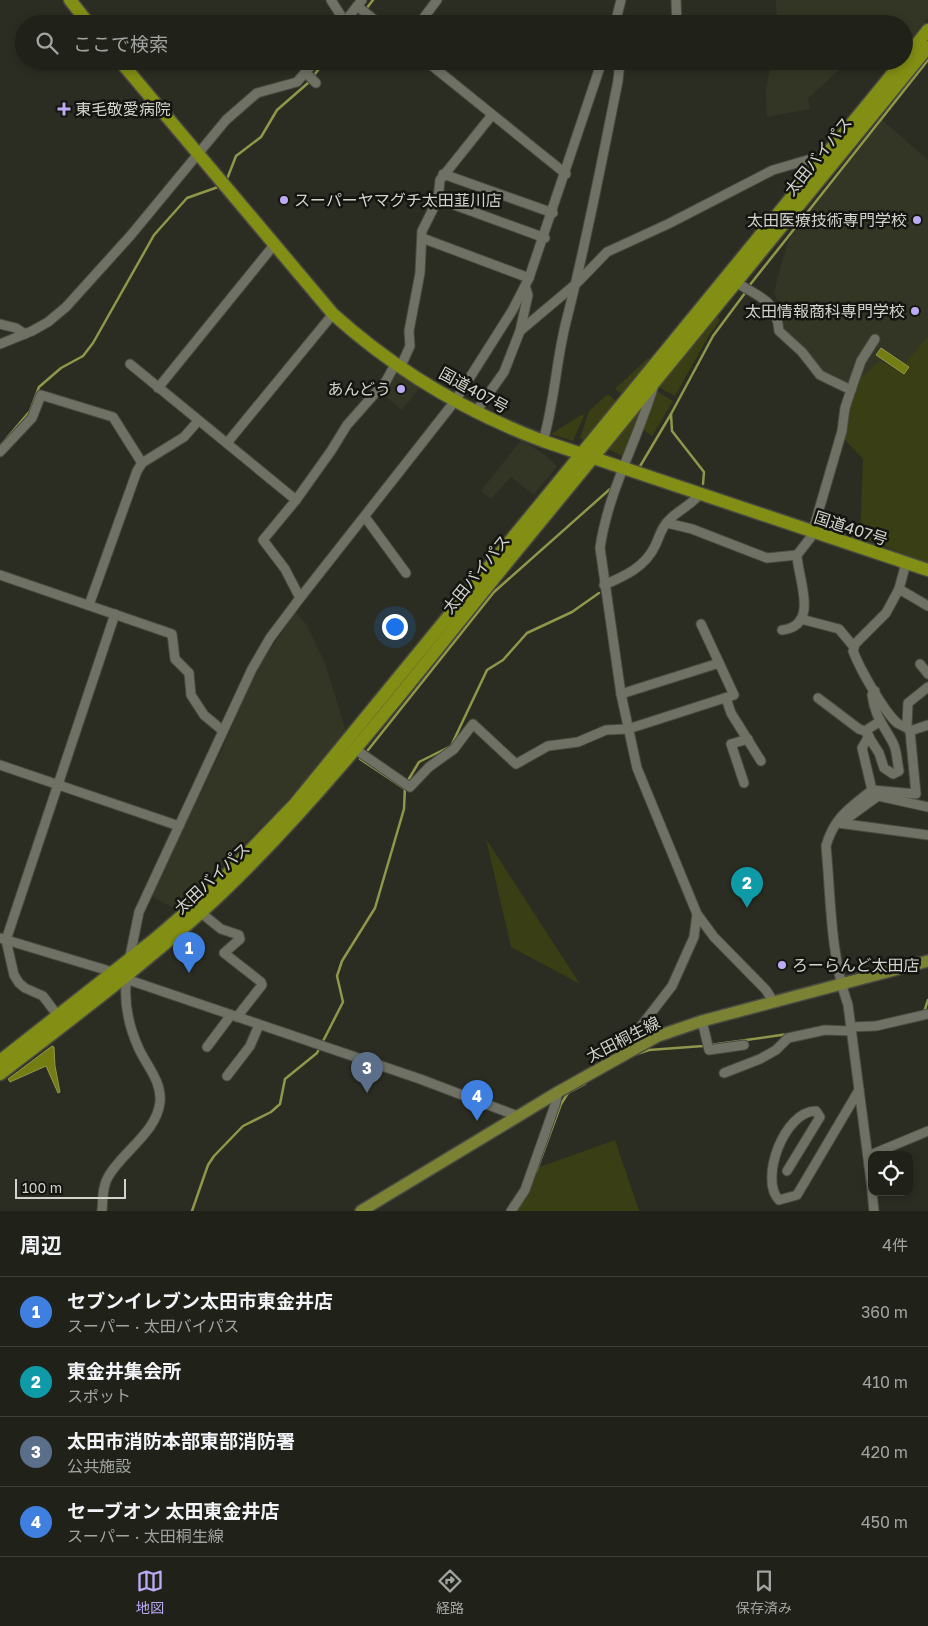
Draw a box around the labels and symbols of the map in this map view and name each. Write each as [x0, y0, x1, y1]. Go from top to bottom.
place label: 東毛敬愛病院 [75, 99, 171, 119]
marker: 東毛敬愛病院 [57, 102, 71, 116]
street label: 太田バイパス [780, 113, 856, 199]
place label: スーパーヤマグチ太田韮川店 [294, 190, 502, 210]
marker: スーパーヤマグチ太田韮川店 [278, 194, 290, 206]
place label: 太田医療技術専門学校 [747, 210, 907, 230]
marker: 太田医療技術専門学校 [911, 214, 923, 226]
place label: 太田情報商科専門学校 [745, 301, 905, 321]
marker: 太田情報商科専門学校 [909, 305, 921, 317]
street label: 国道407号 [436, 363, 512, 417]
place label: あんどう [327, 379, 391, 399]
marker: あんどう [395, 383, 407, 395]
street label: 国道407号 [812, 507, 890, 549]
street label: 太田バイパス [438, 531, 514, 617]
your location [382, 614, 408, 640]
street label: 太田バイパス [170, 838, 254, 918]
pin: 2 [731, 867, 763, 908]
pin: 1 [173, 932, 205, 973]
place label: ろーらんど太田店 [792, 955, 920, 975]
marker: ろーらんど太田店 [776, 959, 788, 971]
street label: 太田桐生線 [583, 1012, 663, 1066]
pin: 3 [351, 1052, 383, 1093]
pin: 4 [461, 1080, 493, 1121]
scale bar [15, 1176, 126, 1199]

